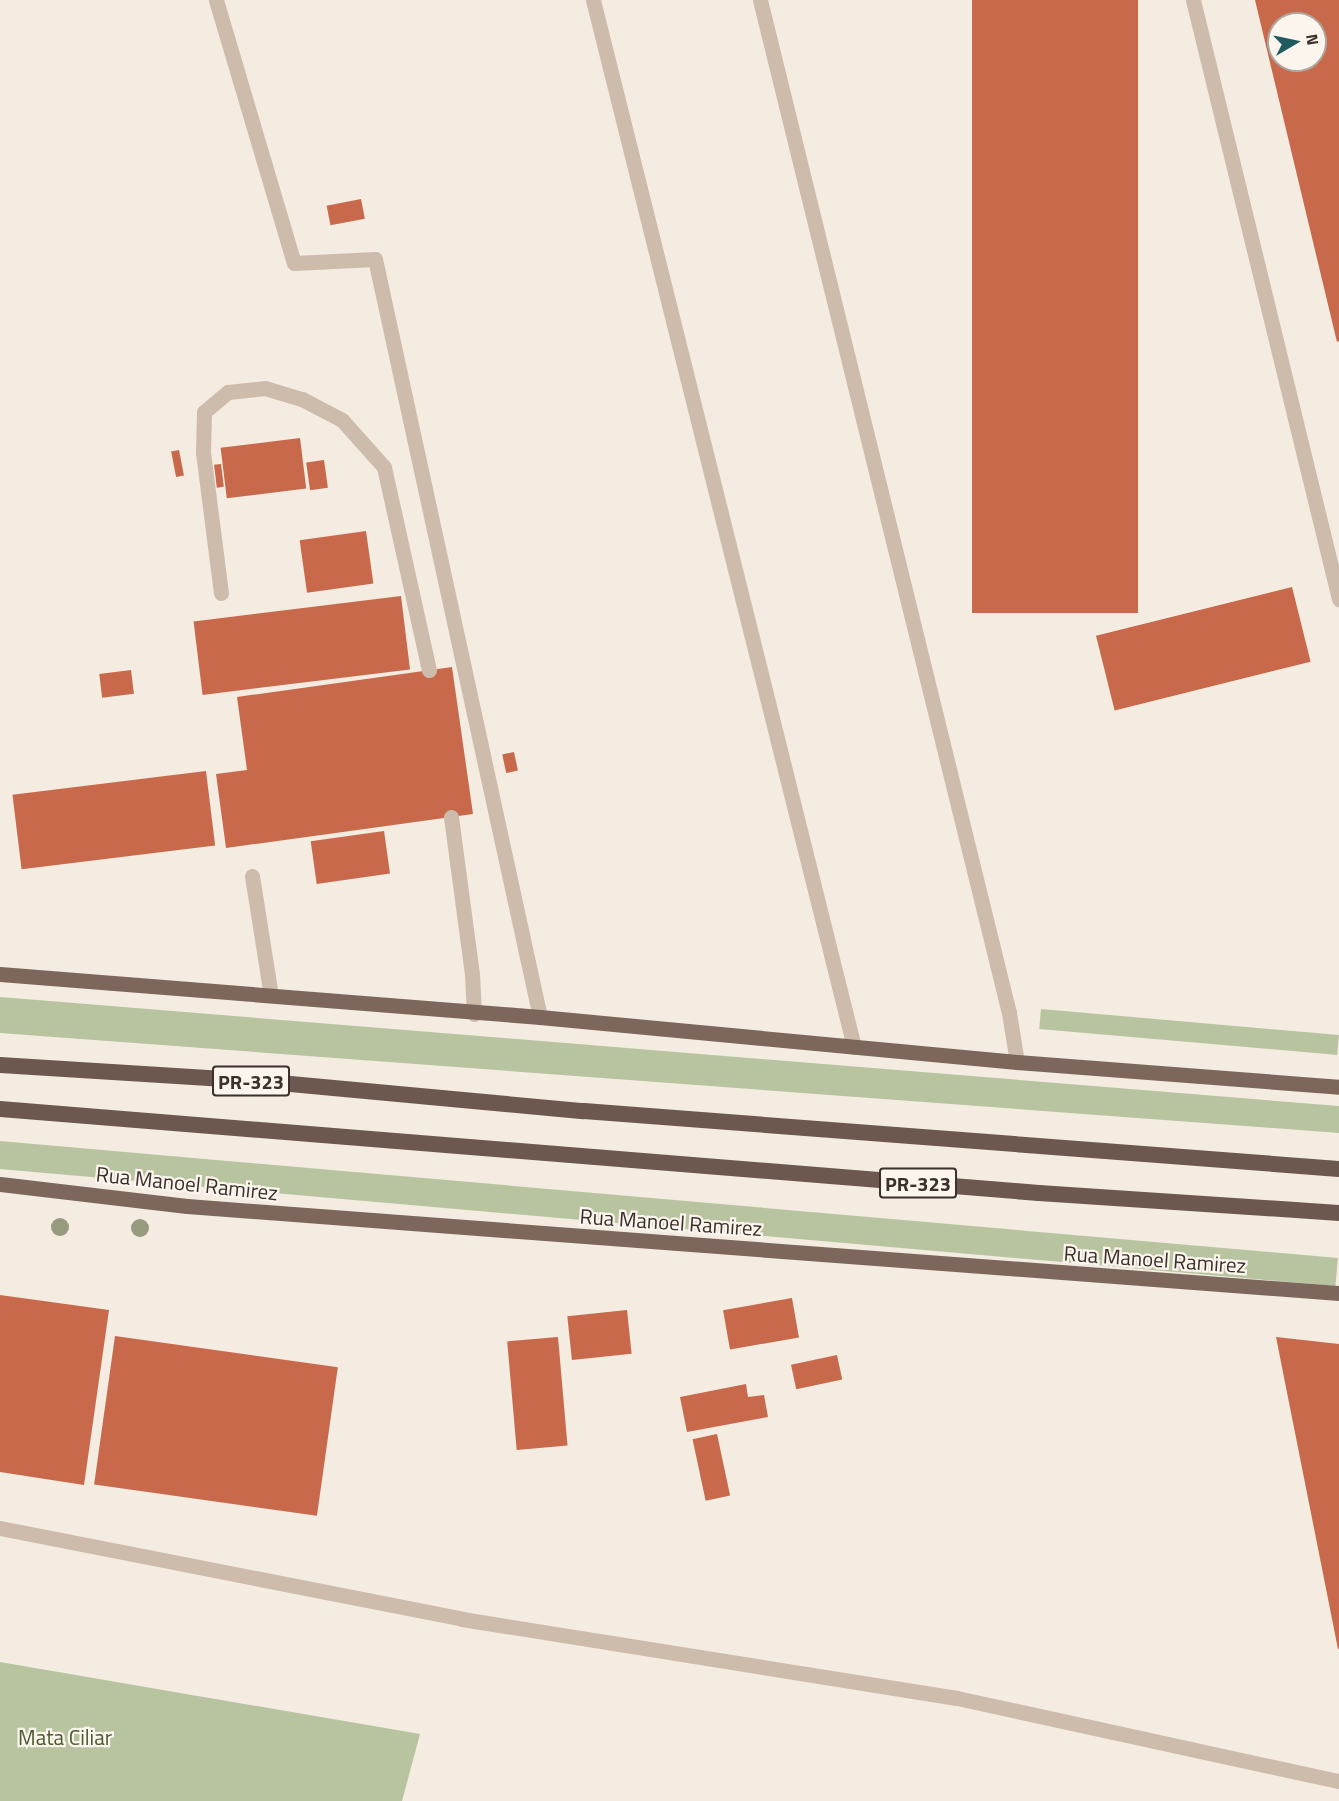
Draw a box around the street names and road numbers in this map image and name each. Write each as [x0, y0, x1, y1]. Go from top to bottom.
road number: PR-323 [212, 1064, 290, 1098]
street label: Rua Manoel Ramirez [95, 1161, 279, 1205]
road number: PR-323 [879, 1166, 957, 1200]
street label: Rua Manoel Ramirez [579, 1203, 763, 1241]
street label: Rua Manoel Ramirez [1063, 1240, 1247, 1278]

